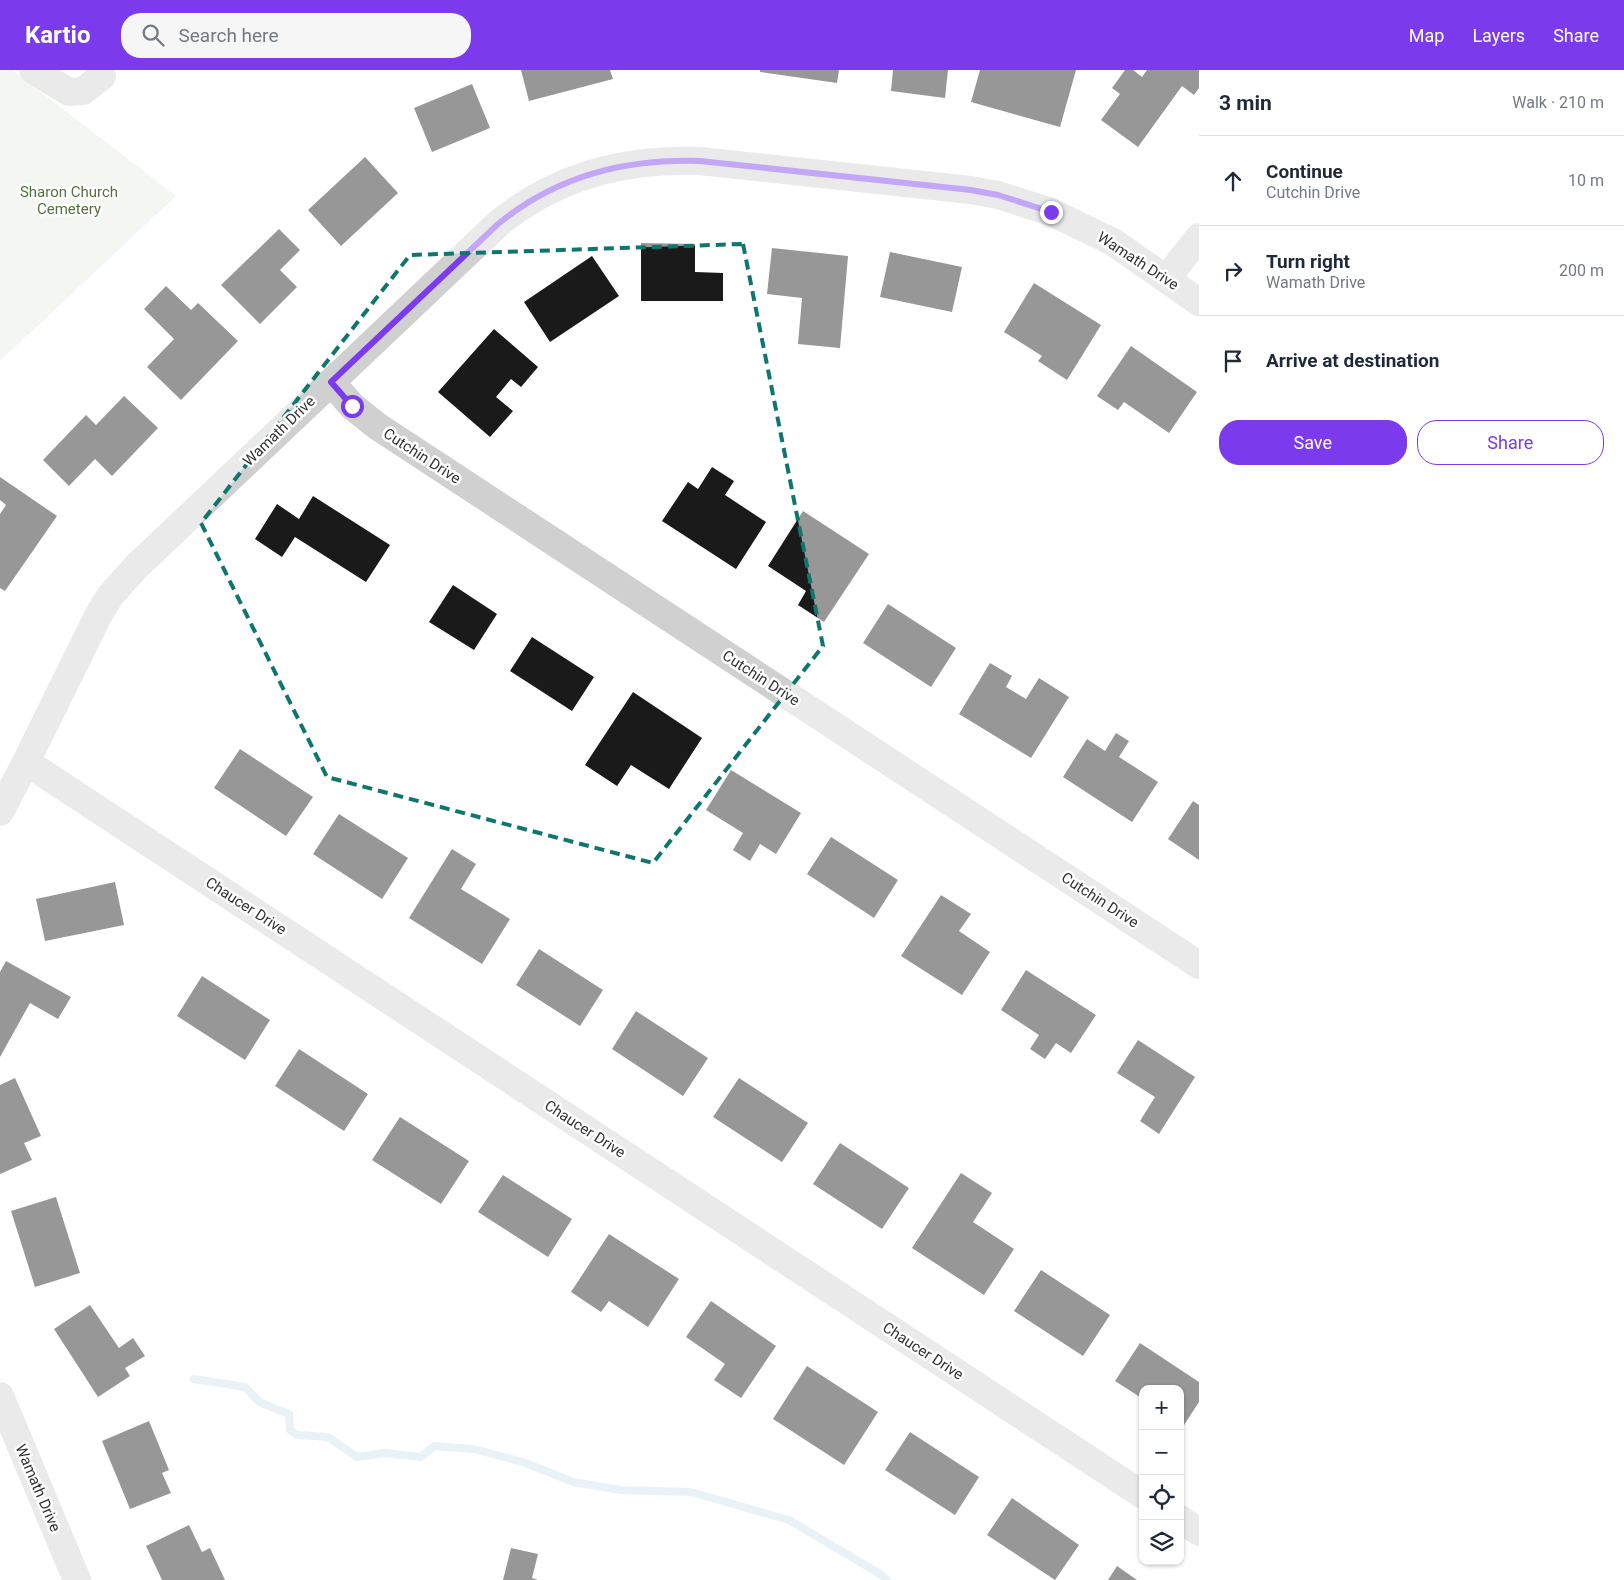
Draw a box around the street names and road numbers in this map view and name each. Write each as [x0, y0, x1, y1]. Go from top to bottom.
street label: Wamath Drive [1094, 228, 1182, 294]
street label: Wamath Drive [239, 392, 319, 470]
street label: Cutchin Drive [380, 424, 464, 488]
street label: Cutchin Drive [719, 646, 803, 710]
street label: Cutchin Drive [1058, 868, 1142, 932]
street label: Chaucer Drive [202, 873, 290, 939]
street label: Chaucer Drive [541, 1096, 629, 1162]
street label: Chaucer Drive [879, 1318, 967, 1384]
street label: Wamath Drive [12, 1442, 64, 1534]

